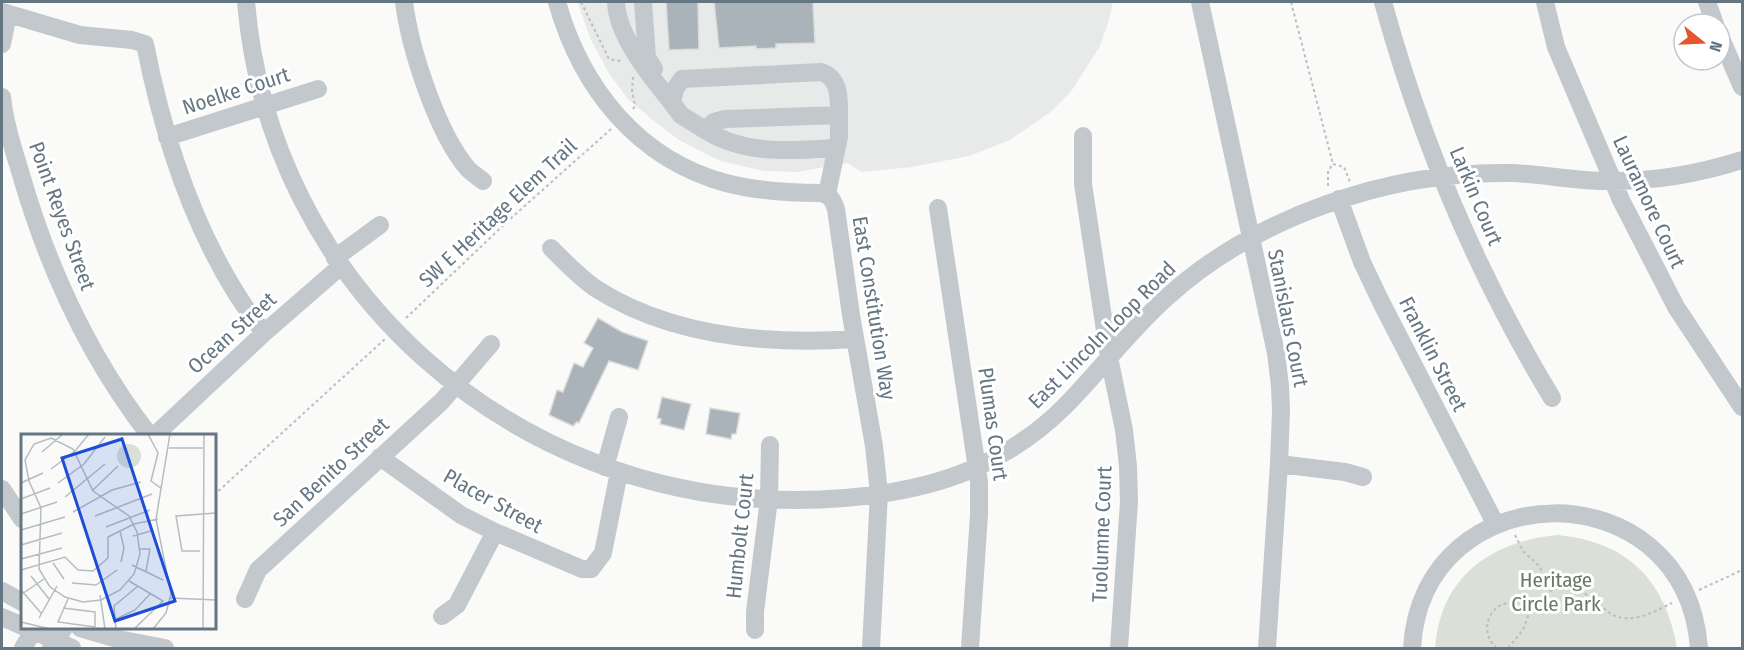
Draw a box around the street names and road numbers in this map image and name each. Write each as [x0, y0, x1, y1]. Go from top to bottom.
street label: Noelke Court [179, 61, 293, 121]
street label: Lauramore Court [1607, 132, 1691, 272]
street label: SW E Heritage Elem Trail [414, 133, 583, 293]
street label: Point Reyes Street [23, 138, 101, 294]
street label: Larkin Court [1444, 143, 1508, 249]
street label: East Constitution Way [847, 214, 901, 402]
street label: Stanislaus Court [1262, 247, 1314, 389]
street label: East Lincoln Loop Road [1023, 256, 1181, 414]
street label: Ocean Street [182, 286, 282, 379]
street label: Franklin Street [1393, 293, 1473, 416]
street label: Plumas Court [972, 366, 1014, 482]
street label: San Benito Street [268, 412, 394, 532]
street label: Placer Street [439, 463, 547, 539]
street label: Tuolumne Court [1087, 465, 1117, 603]
street label: Humbolt Court [720, 472, 760, 600]

